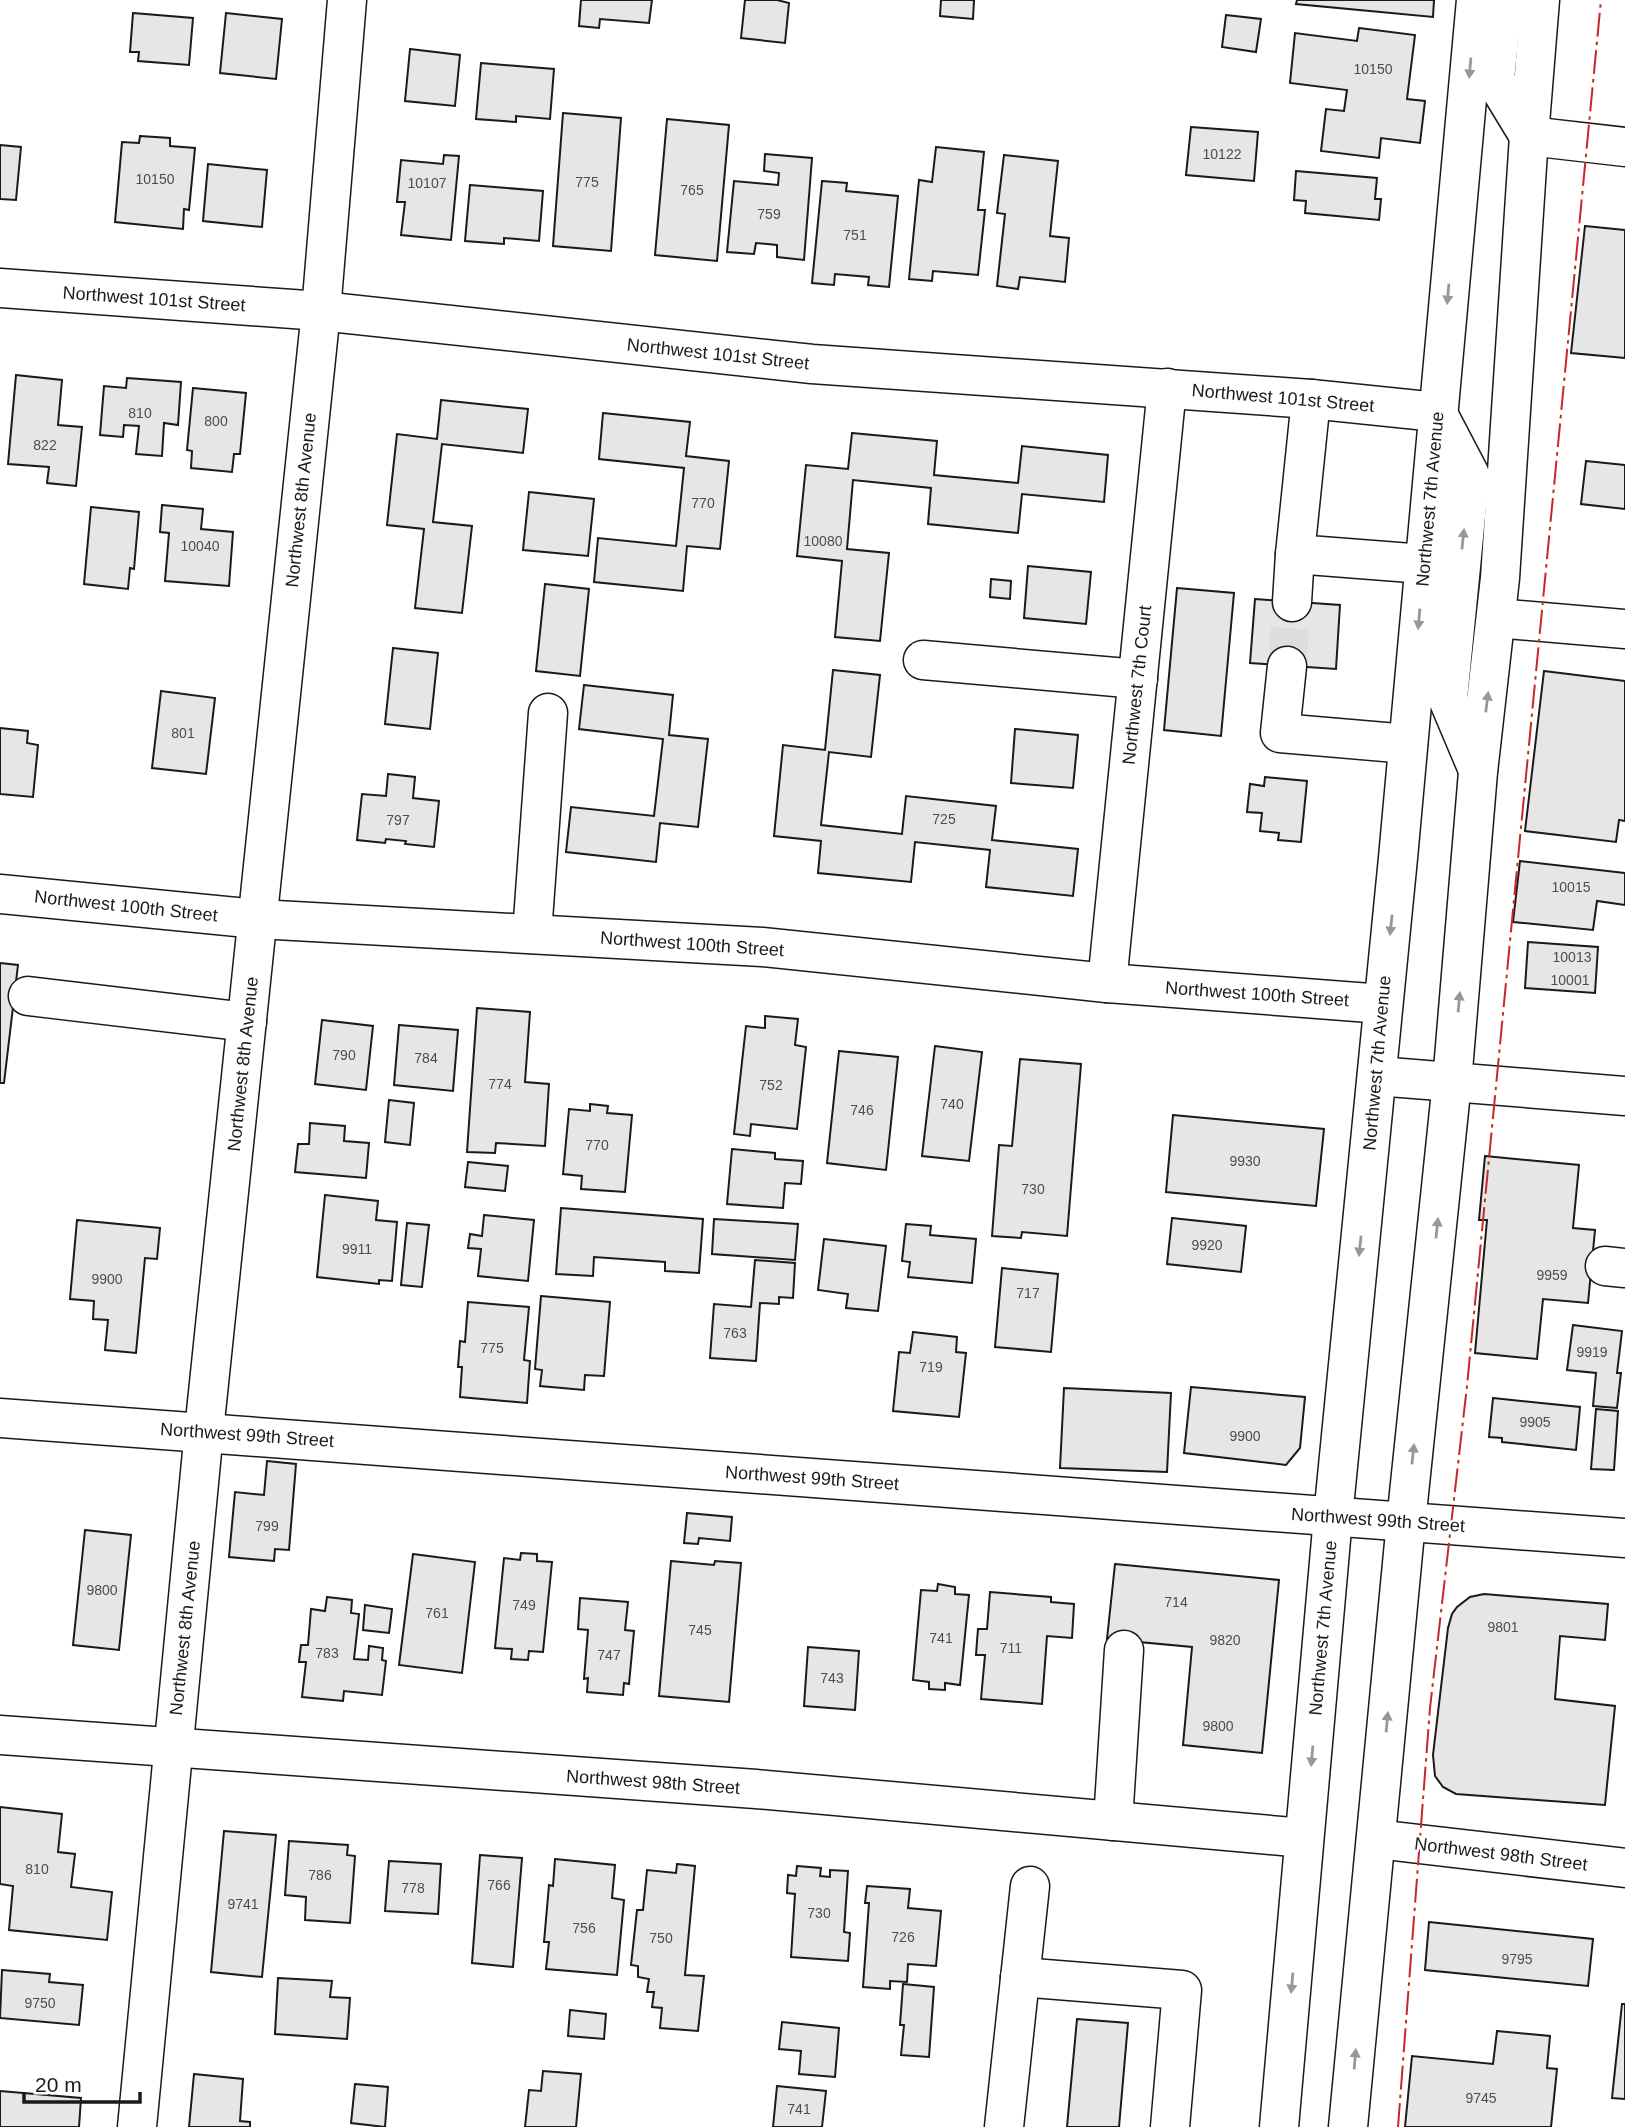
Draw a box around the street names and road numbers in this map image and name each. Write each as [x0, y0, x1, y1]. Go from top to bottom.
street label: Northwest 101st Street [62, 283, 246, 315]
street label: Northwest 101st Street [626, 334, 810, 374]
street label: Northwest 101st Street [1191, 380, 1375, 416]
street label: Northwest 7th Avenue [1412, 411, 1448, 587]
street label: Northwest 8th Avenue [282, 412, 320, 588]
street label: Northwest 7th Court [1119, 604, 1155, 766]
street label: Northwest 100th Street [33, 886, 219, 926]
street label: Northwest 100th Street [599, 928, 785, 960]
street label: Northwest 7th Avenue [1359, 975, 1395, 1151]
street label: Northwest 8th Avenue [224, 976, 262, 1152]
street label: Northwest 100th Street [1164, 978, 1350, 1010]
street label: Northwest 99th Street [159, 1419, 335, 1451]
street label: Northwest 99th Street [724, 1462, 900, 1494]
street label: Northwest 99th Street [1290, 1504, 1466, 1536]
street label: Northwest 8th Avenue [166, 1540, 204, 1716]
street label: Northwest 7th Avenue [1305, 1540, 1341, 1716]
street label: Northwest 98th Street [565, 1766, 741, 1798]
street label: Northwest 98th Street [1413, 1833, 1589, 1875]

